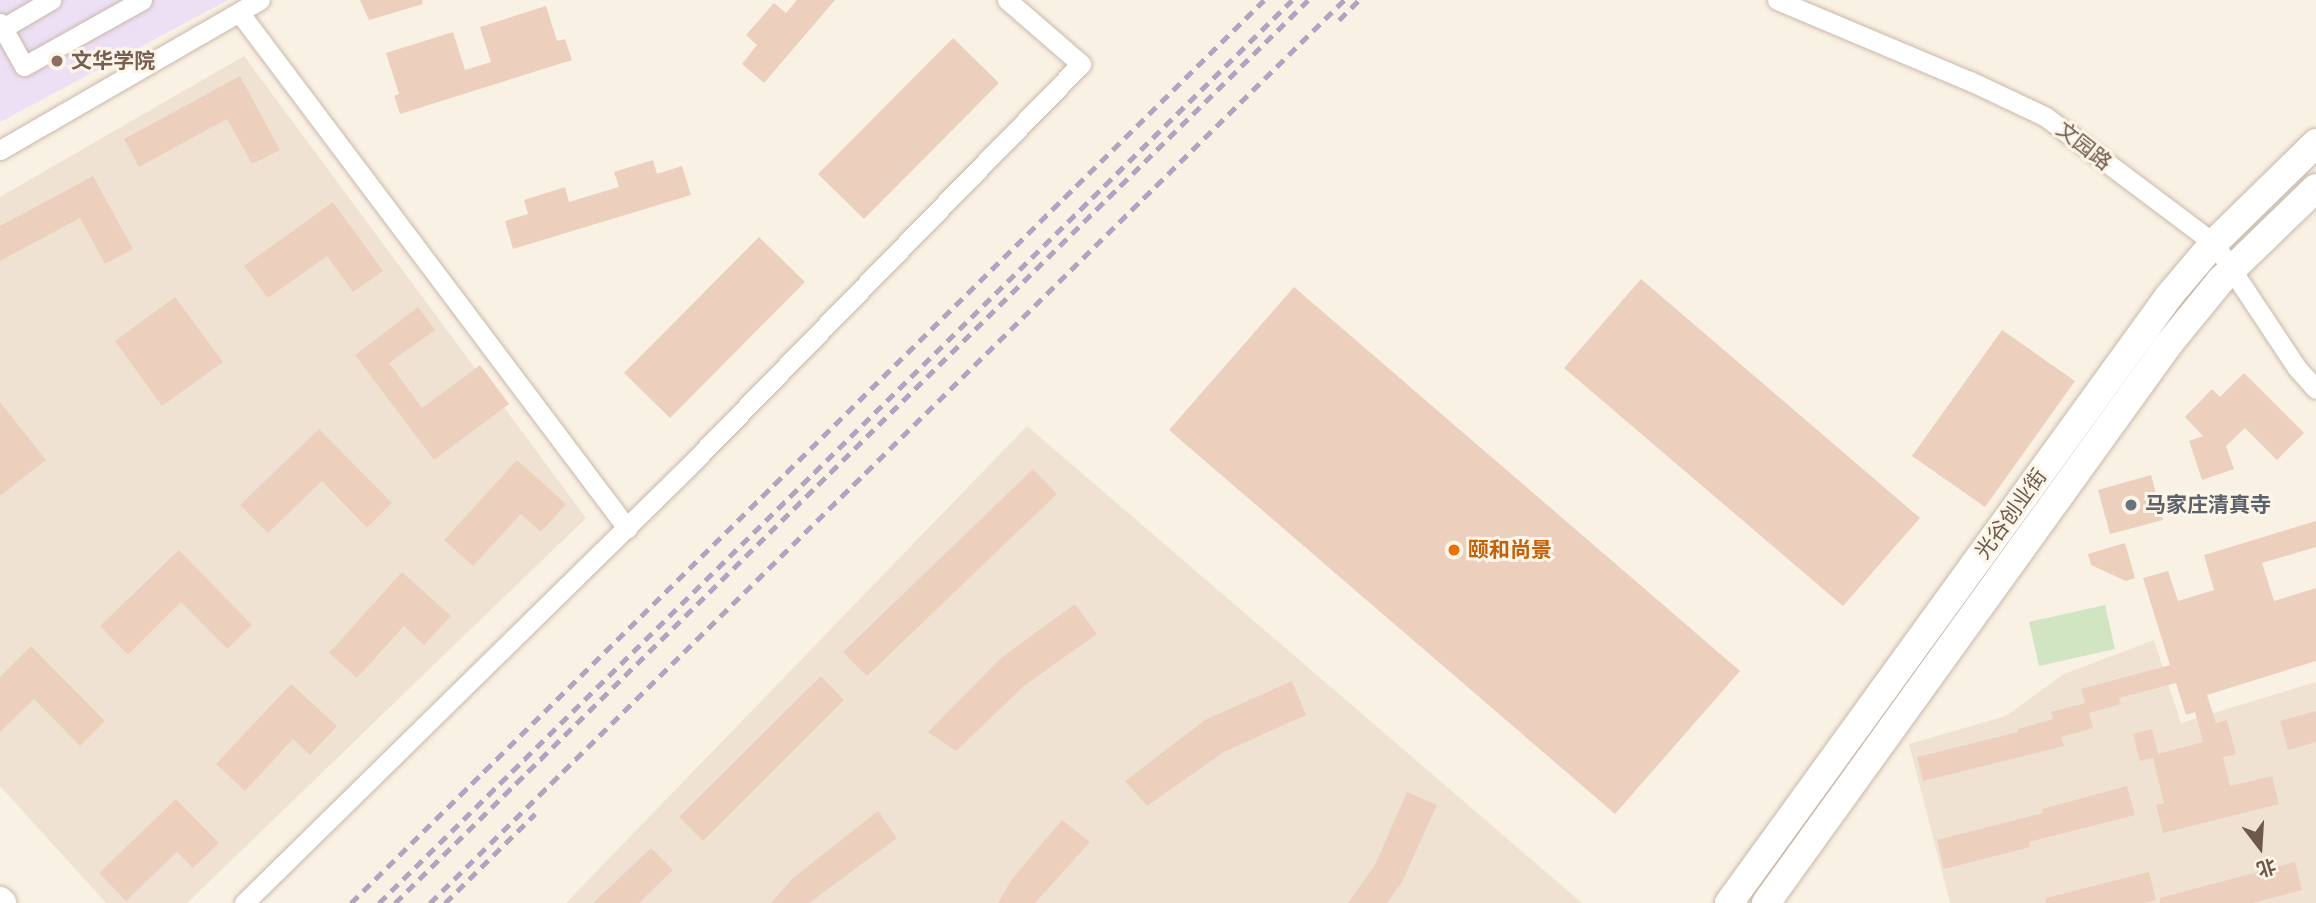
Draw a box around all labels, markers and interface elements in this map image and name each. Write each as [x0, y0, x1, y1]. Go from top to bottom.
place label: 文华学院 [71, 48, 155, 74]
marker: 文华学院 [49, 53, 65, 69]
street label: 文园路 [2051, 117, 2117, 175]
street label: 光谷创业街 [1970, 464, 2052, 564]
place label: 马家庄清真寺 [2145, 492, 2271, 518]
marker: 马家庄清真寺 [2123, 497, 2139, 513]
place label: 颐和尚景 [1468, 537, 1552, 563]
marker: 颐和尚景 [1446, 542, 1462, 558]
north arrow [2225, 812, 2295, 882]
text: 北 [2253, 852, 2279, 883]

